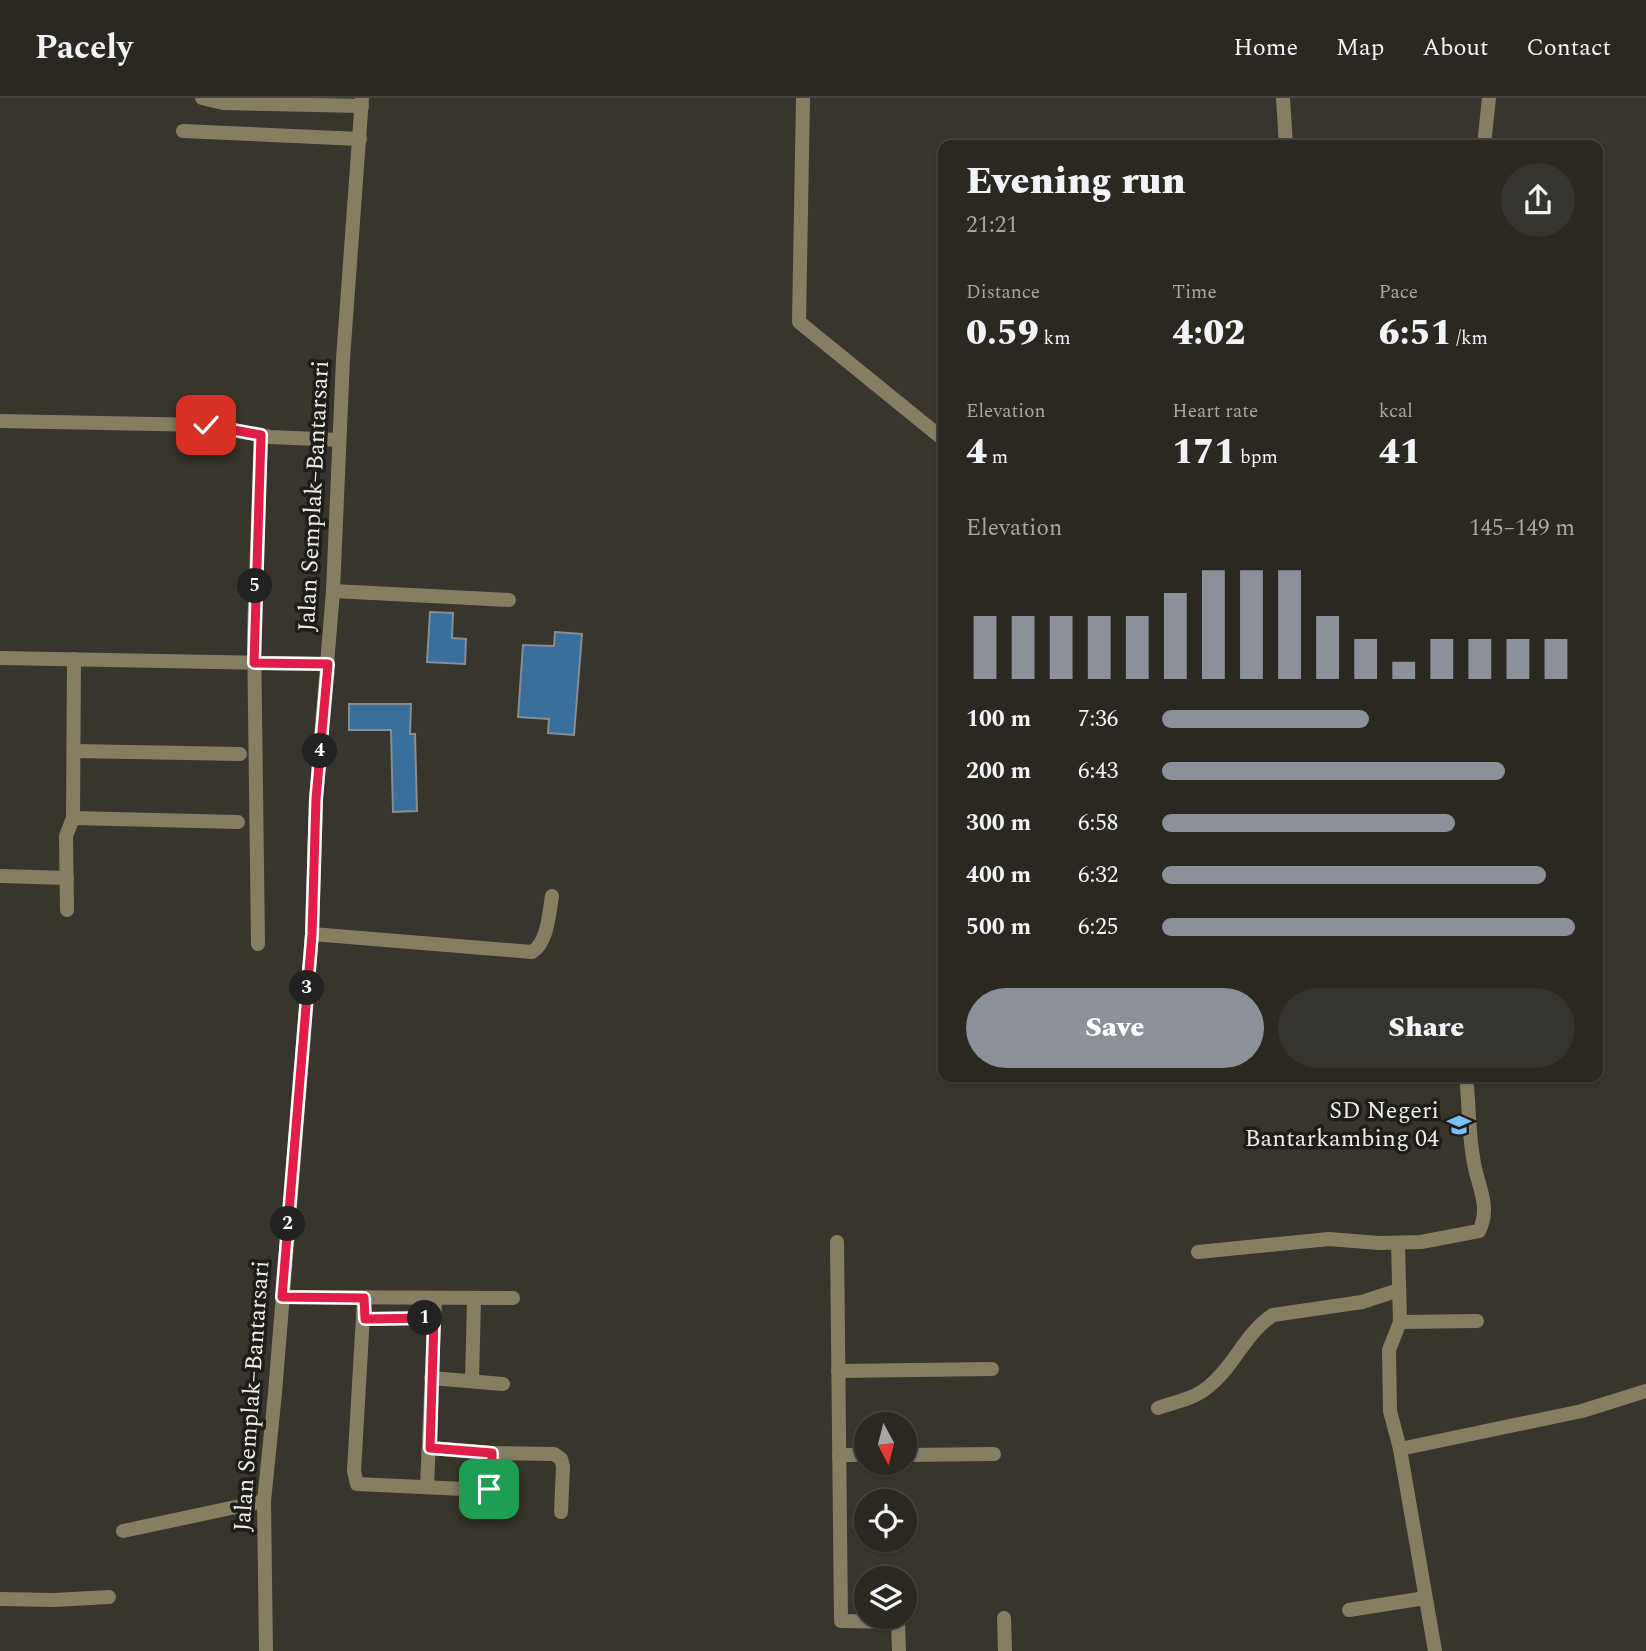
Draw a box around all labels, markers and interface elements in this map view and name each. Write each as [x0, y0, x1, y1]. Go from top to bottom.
text: Pacely [35, 23, 133, 73]
text: Home [1233, 30, 1298, 66]
text: Map [1336, 30, 1384, 66]
text: About [1422, 30, 1488, 66]
text: Contact [1526, 30, 1611, 66]
text: Evening run [966, 153, 1186, 211]
button: share [1501, 163, 1575, 237]
text: 21:21 [966, 208, 1018, 243]
text: Distance [966, 278, 1040, 307]
text: Time [1172, 278, 1217, 307]
text: Pace [1379, 278, 1418, 307]
text: 0.59 [966, 307, 1039, 360]
text: 4:02 [1172, 307, 1245, 360]
text: 6:51 [1379, 307, 1451, 360]
text: km [1039, 324, 1071, 353]
text: /km [1451, 324, 1488, 353]
street label: Jalan Semplak–Bantarsari [289, 359, 339, 633]
pin [176, 395, 236, 455]
text: Elevation [966, 397, 1046, 426]
text: Heart rate [1172, 397, 1258, 426]
text: kcal [1379, 397, 1413, 426]
icon: check [187, 406, 225, 444]
text: 4 [966, 426, 987, 479]
text: 171 [1172, 426, 1235, 479]
text: 41 [1379, 426, 1421, 479]
text: m [987, 443, 1008, 472]
text: bpm [1235, 443, 1278, 472]
text: Elevation [966, 511, 1062, 546]
text: 145–149 m [1469, 511, 1575, 546]
pin: 5 [238, 568, 272, 603]
text: 5 [249, 571, 260, 600]
text: 100 m [966, 702, 1031, 737]
text: 7:36 [1078, 702, 1118, 737]
pin: 4 [302, 734, 338, 768]
text: 4 [314, 736, 325, 765]
text: 200 m [966, 754, 1031, 789]
text: 6:43 [1078, 754, 1118, 789]
text: 300 m [966, 806, 1031, 841]
text: 6:58 [1078, 806, 1118, 841]
text: 400 m [966, 858, 1031, 893]
text: 6:32 [1078, 858, 1118, 893]
text: 500 m [966, 910, 1031, 945]
text: 6:25 [1078, 910, 1118, 945]
pin: 3 [290, 970, 324, 1006]
text: 3 [301, 973, 312, 1002]
button: Save [966, 988, 1264, 1068]
button: Share [1278, 988, 1575, 1068]
place label: SD Negeri Bantarkambing 04 [1245, 1093, 1439, 1157]
school or university icon: SD Negeri Bantarkambing 04 [1445, 1111, 1473, 1139]
pin: 2 [270, 1206, 306, 1242]
text: 2 [282, 1209, 293, 1238]
street label: Jalan Semplak–Bantarsari [225, 1259, 279, 1533]
pin: 1 [408, 1300, 442, 1336]
text: 1 [419, 1303, 430, 1332]
north arrow [854, 1412, 917, 1475]
map controls [854, 1412, 917, 1629]
pin [459, 1459, 519, 1519]
icon: arrive [470, 1470, 508, 1508]
button: locate [854, 1489, 917, 1552]
button: layers [854, 1566, 917, 1629]

